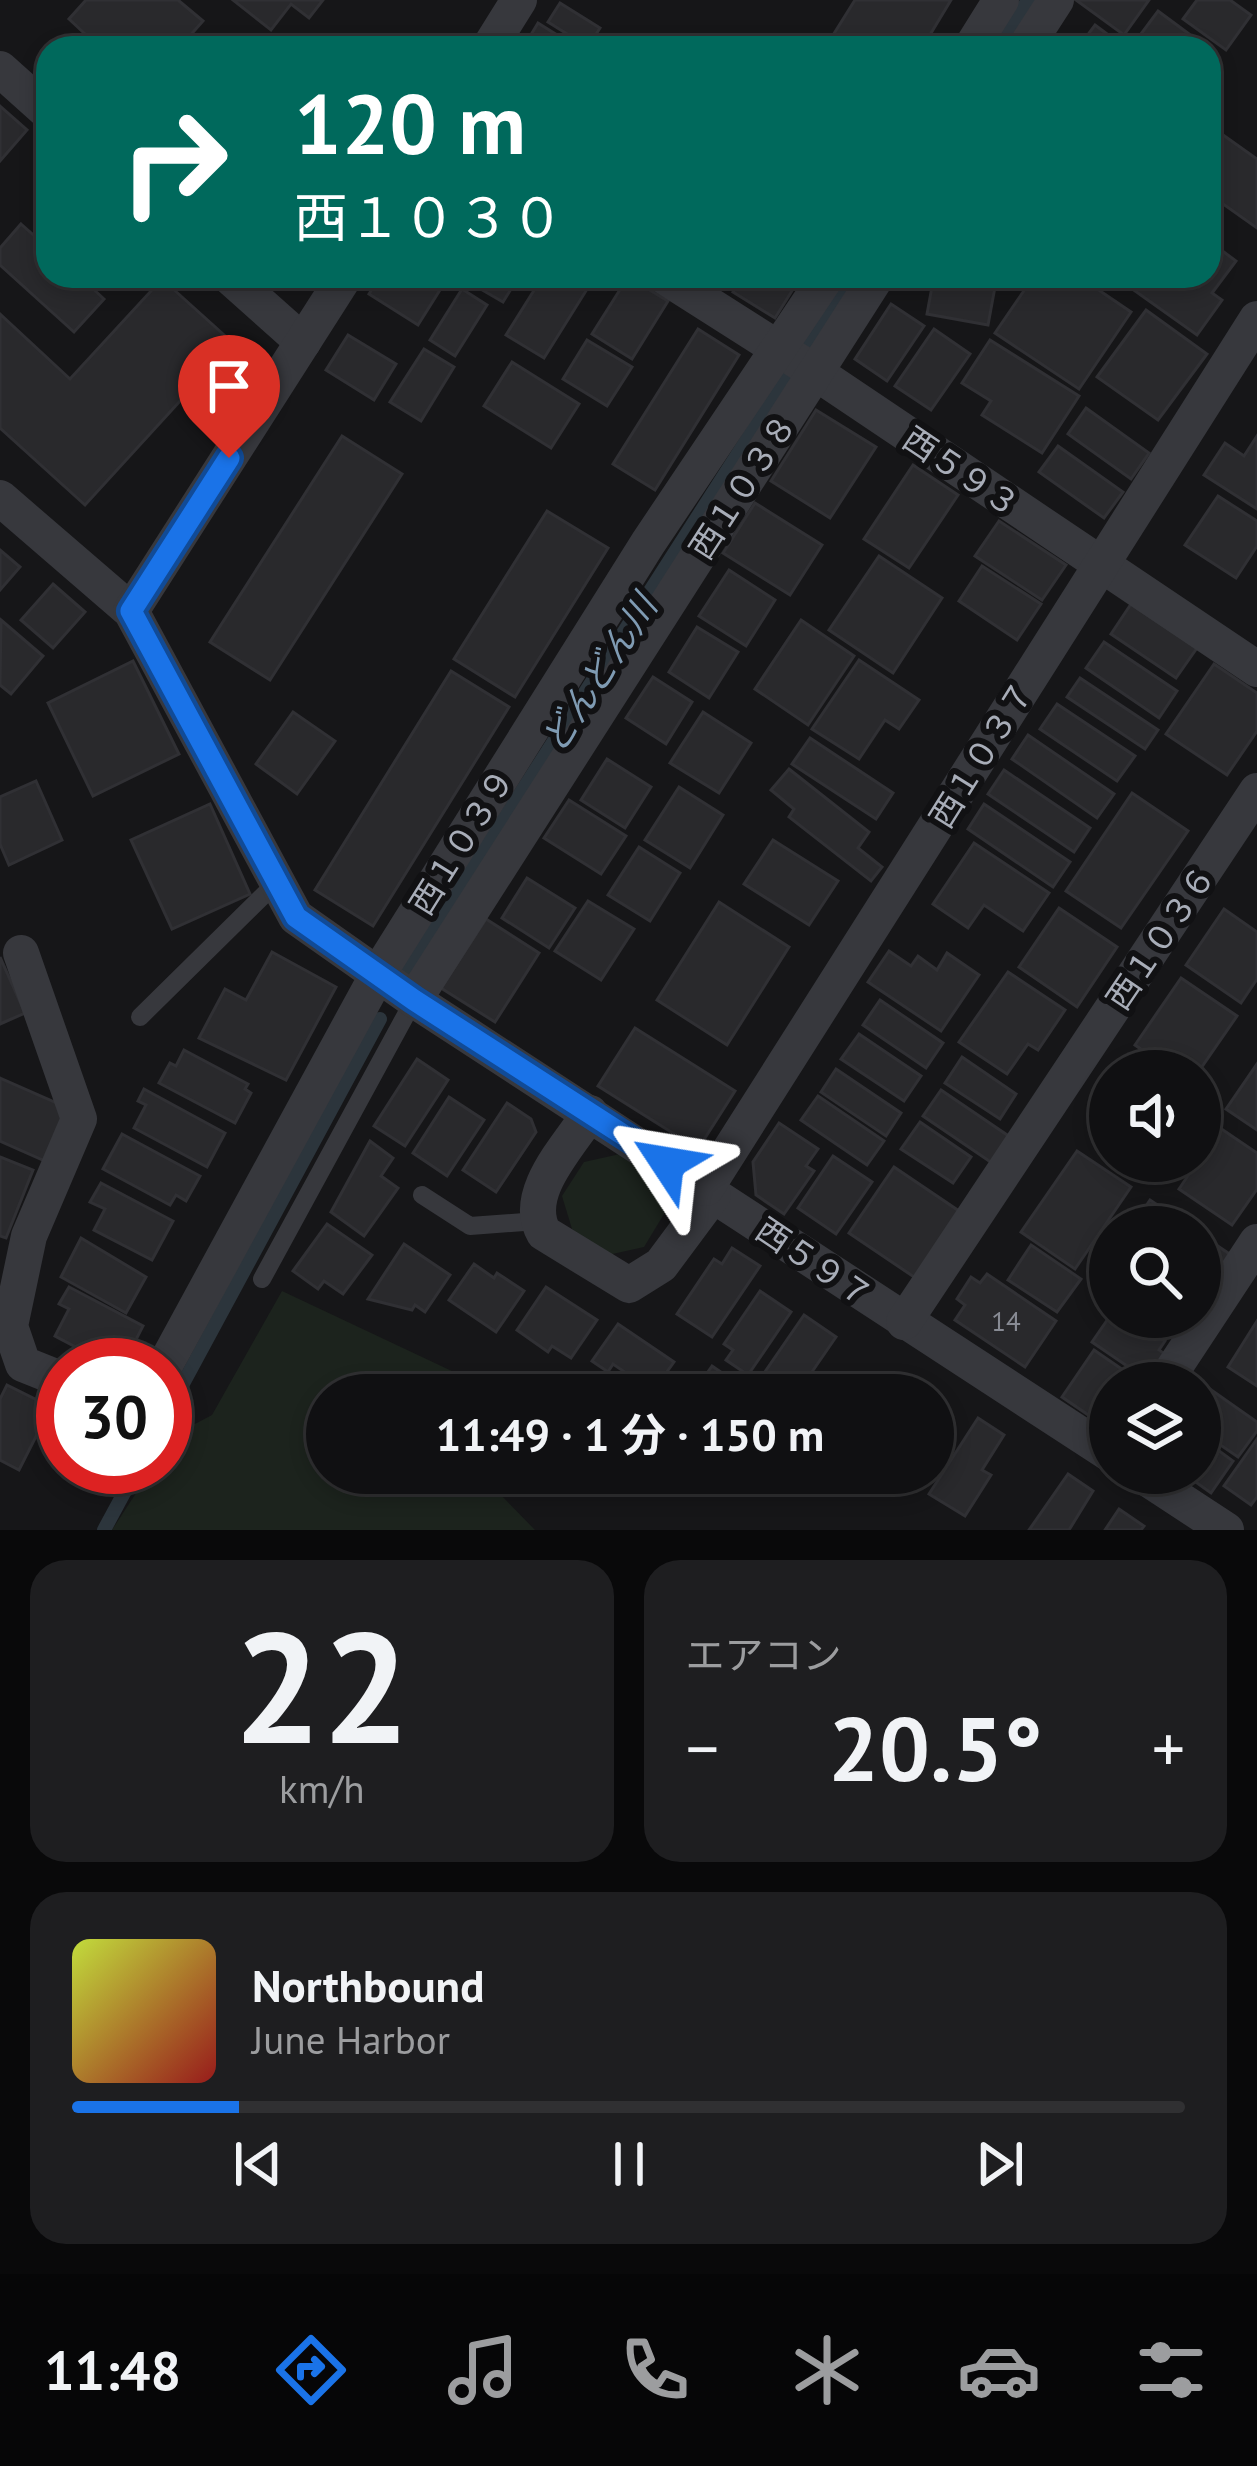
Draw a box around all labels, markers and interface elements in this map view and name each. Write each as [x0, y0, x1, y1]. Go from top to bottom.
text: 120 m [294, 68, 526, 177]
icon: right [96, 84, 252, 240]
text: 西１０３０ [294, 182, 564, 252]
pin [178, 335, 280, 458]
icon: arrive [196, 353, 262, 419]
street label: 西１０３８ [679, 405, 805, 567]
street label: 西５９３ [895, 416, 1029, 526]
water label: どんどん川 [530, 582, 669, 761]
street label: 西１０３７ [919, 673, 1043, 835]
street label: 西１０３９ [399, 760, 523, 922]
street label: 西１０３６ [1096, 857, 1224, 1017]
map controls [1089, 1050, 1221, 1494]
button: sound [1089, 1050, 1221, 1182]
position arrow [604, 1100, 730, 1226]
button: search [1089, 1206, 1221, 1338]
street label: 西５９７ [748, 1207, 882, 1317]
house number: 14 [991, 1304, 1021, 1338]
speed limit sign: 30 [36, 1338, 192, 1494]
button: layers [1089, 1362, 1221, 1494]
text: 11:49 · 1 分 · 150 m [436, 1405, 824, 1463]
text: 22 [233, 1584, 410, 1786]
text: エアコン [686, 1629, 842, 1680]
text: 20.5° [828, 1689, 1043, 1806]
text: − [686, 1705, 719, 1790]
text: + [1152, 1705, 1185, 1790]
text: km/h [279, 1763, 365, 1814]
text: Northbound [252, 1956, 484, 2014]
text: June Harbor [252, 2014, 450, 2065]
icon: previous [225, 2131, 291, 2197]
icon: pause [596, 2131, 662, 2197]
icon: next [967, 2131, 1033, 2197]
icon: directions [269, 2328, 353, 2412]
icon: music [441, 2328, 525, 2412]
icon: phone [613, 2328, 697, 2412]
icon: climate [785, 2328, 869, 2412]
icon: car [957, 2328, 1041, 2412]
icon: filters [1129, 2328, 1213, 2412]
text: 11:48 [44, 2335, 181, 2405]

